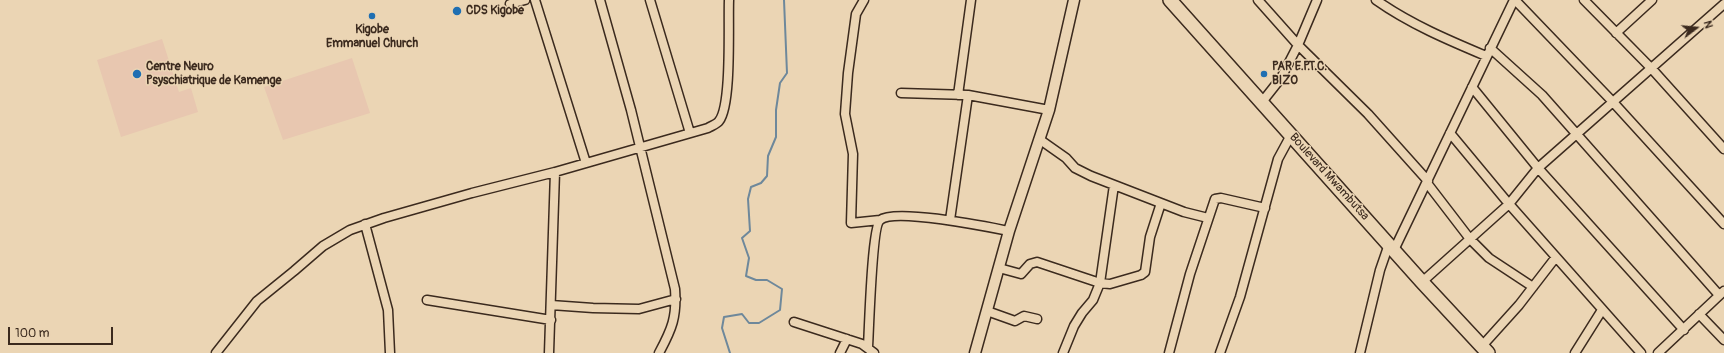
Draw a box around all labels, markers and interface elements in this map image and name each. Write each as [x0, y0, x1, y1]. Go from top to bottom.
place label: CDS Kigobe [466, 4, 524, 18]
marker: CDS Kigobe [451, 5, 463, 17]
north arrow [1676, 8, 1716, 48]
marker: Kigobe Emmanuel Church [367, 11, 377, 21]
text: N [1701, 19, 1715, 30]
place label: Kigobe Emmanuel Church [326, 23, 418, 51]
place label: Centre Neuro Psyschiatrique de Kamenge [146, 60, 282, 88]
place label: PAR E.P.T.C. BIZO [1272, 60, 1327, 88]
marker: Centre Neuro Psyschiatrique de Kamenge [131, 68, 143, 80]
marker: PAR E.P.T.C. BIZO [1259, 69, 1269, 79]
street label: Boulevard Mwambutsa [1286, 130, 1372, 224]
scale bar [10, 319, 115, 345]
text: 100 m [15, 326, 49, 341]

